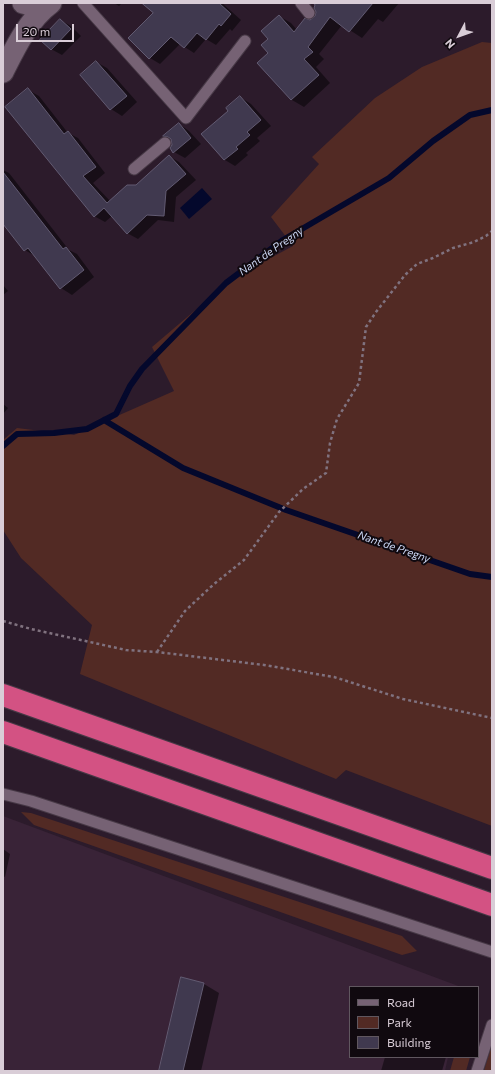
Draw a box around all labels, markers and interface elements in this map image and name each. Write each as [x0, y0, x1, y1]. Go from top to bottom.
scale bar [18, 16, 76, 42]
north arrow [439, 16, 479, 56]
text: 20 m [23, 24, 50, 38]
text: N [442, 37, 457, 52]
water label: Nant de Pregny [236, 224, 306, 278]
water label: Nant de Pregny [356, 528, 432, 566]
legend [349, 986, 479, 1058]
text: Road [387, 995, 415, 1009]
text: Park [387, 1015, 412, 1029]
text: Building [387, 1035, 431, 1049]

